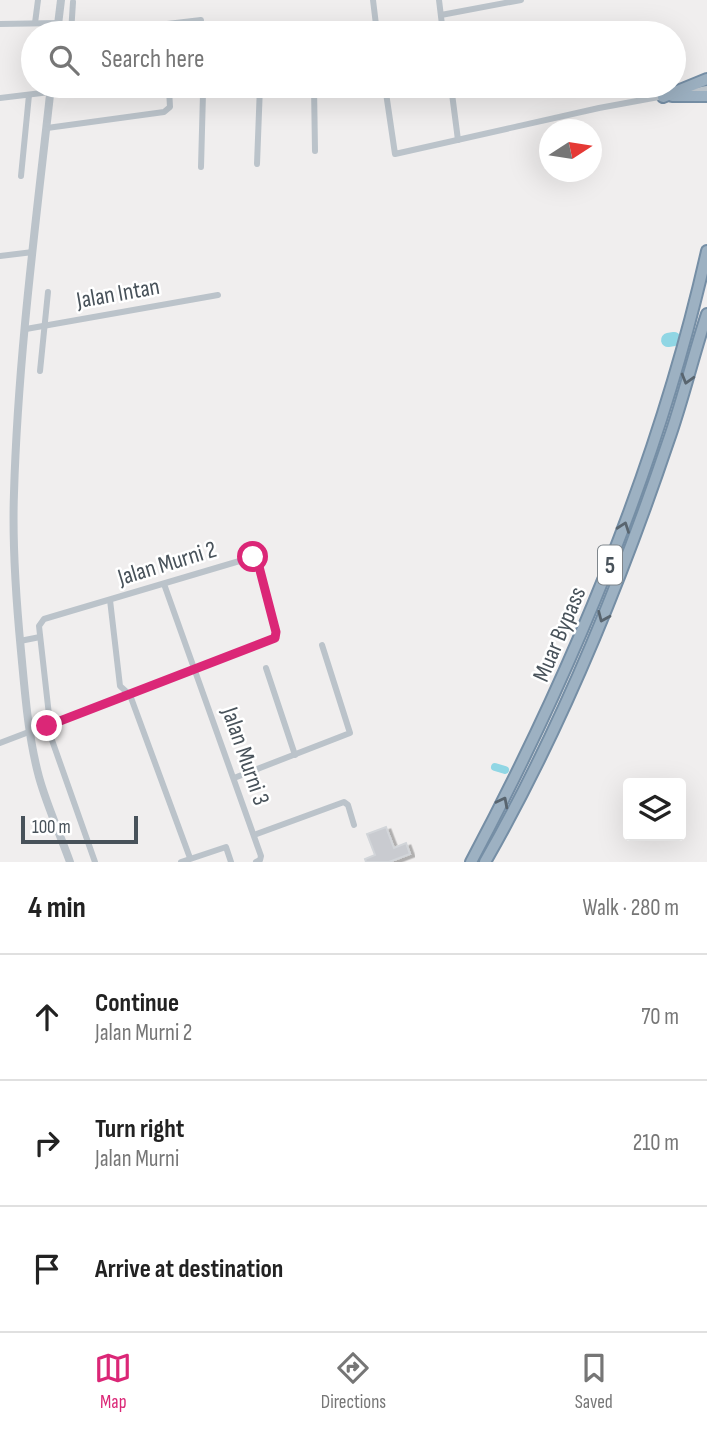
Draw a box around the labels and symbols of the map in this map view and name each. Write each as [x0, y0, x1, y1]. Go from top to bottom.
north arrow [539, 119, 602, 182]
street label: Jalan Intan [73, 272, 162, 315]
one-way arrow [681, 373, 696, 385]
one-way arrow [616, 521, 630, 533]
street label: Jalan Murni 2 [113, 535, 220, 592]
route start [237, 541, 268, 572]
road number: 5 [598, 545, 622, 584]
street label: Muar Bypass [527, 582, 592, 686]
one-way arrow [597, 609, 611, 622]
street label: Jalan Murni 3 [215, 702, 276, 809]
route end [31, 710, 62, 741]
one-way arrow [494, 797, 508, 809]
scale bar [21, 813, 138, 845]

